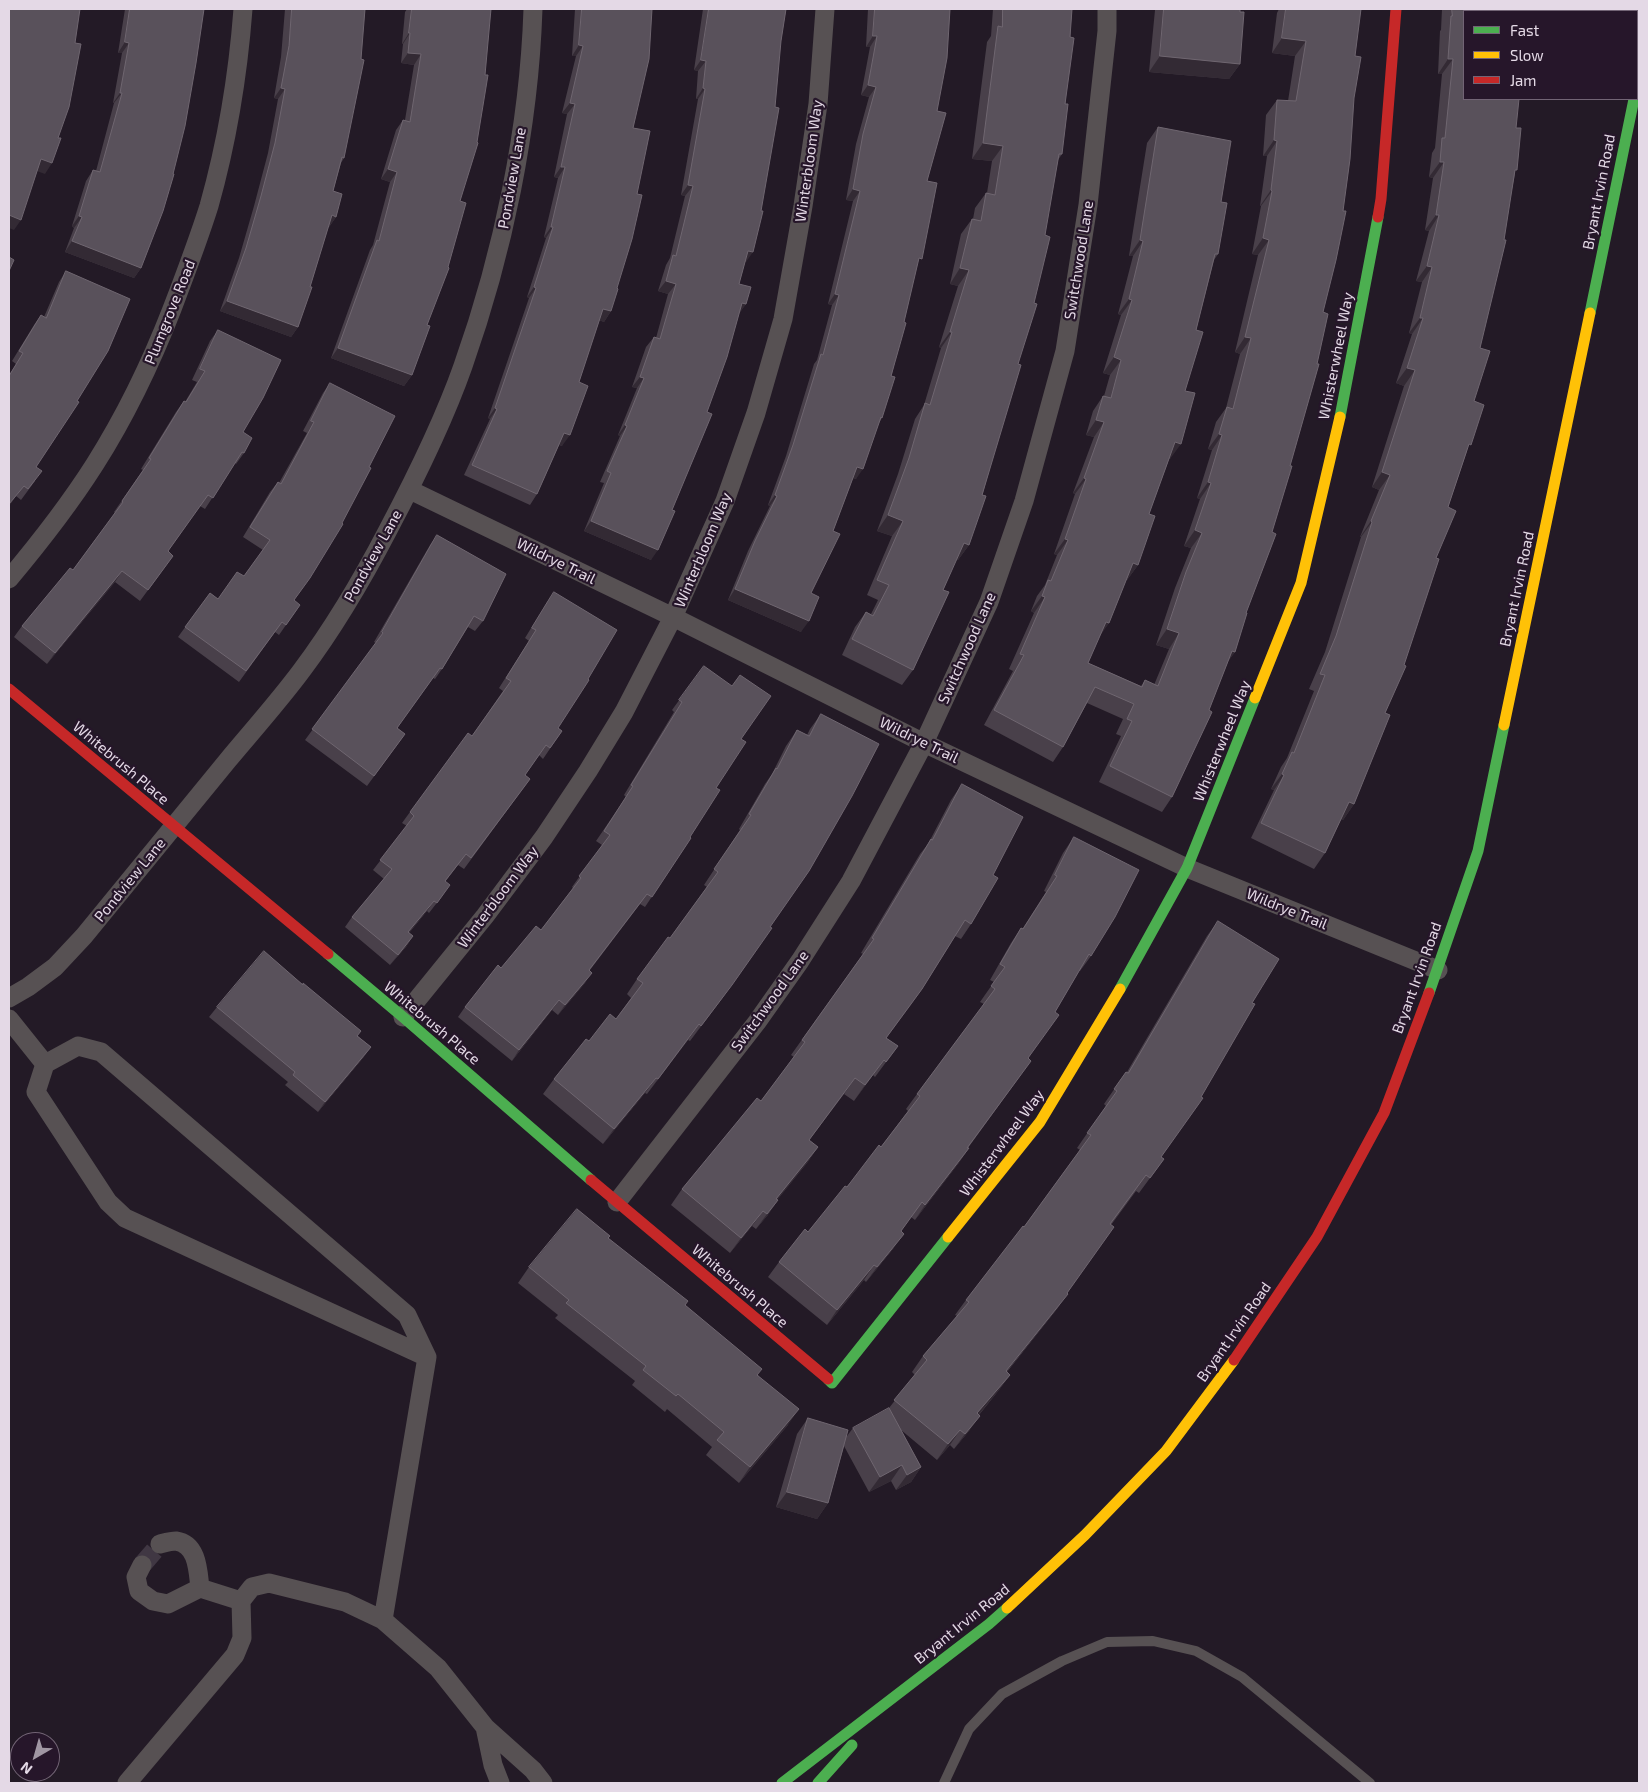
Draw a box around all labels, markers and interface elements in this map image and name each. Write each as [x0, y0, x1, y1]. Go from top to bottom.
legend [1463, 10, 1638, 100]
text: Fast [1510, 21, 1539, 39]
text: Slow [1510, 46, 1544, 64]
text: Jam [1510, 71, 1536, 89]
street label: Winterbloom Way [792, 99, 826, 223]
street label: Pondview Lane [494, 126, 530, 230]
street label: Bryant Irvin Road [1579, 133, 1619, 251]
street label: Switchwood Lane [1061, 199, 1097, 321]
street label: Plumgrove Road [141, 257, 199, 367]
street label: Whisterwheel Way [1315, 291, 1357, 421]
street label: Winterbloom Way [671, 490, 735, 610]
street label: Pondview Lane [340, 507, 406, 605]
street label: Bryant Irvin Road [1496, 530, 1538, 648]
street label: Wildrye Trail [513, 534, 599, 588]
street label: Switchwood Lane [934, 589, 1000, 707]
street label: Whisterwheel Way [1189, 678, 1255, 804]
street label: Wildrye Trail [876, 713, 962, 767]
street label: Whitebrush Place [69, 718, 173, 808]
street label: Pondview Lane [91, 834, 169, 926]
street label: Winterbloom Way [454, 842, 542, 952]
street label: Wildrye Trail [1244, 885, 1330, 933]
street label: Bryant Irvin Road [1388, 920, 1446, 1036]
street label: Switchwood Lane [727, 947, 813, 1055]
street label: Whitebrush Place [380, 978, 484, 1068]
street label: Whisterwheel Way [956, 1086, 1048, 1200]
street label: Whitebrush Place [688, 1241, 792, 1331]
street label: Bryant Irvin Road [1193, 1279, 1275, 1385]
street label: Bryant Irvin Road [911, 1580, 1013, 1668]
north arrow [10, 1732, 60, 1782]
text: N [17, 1759, 35, 1778]

